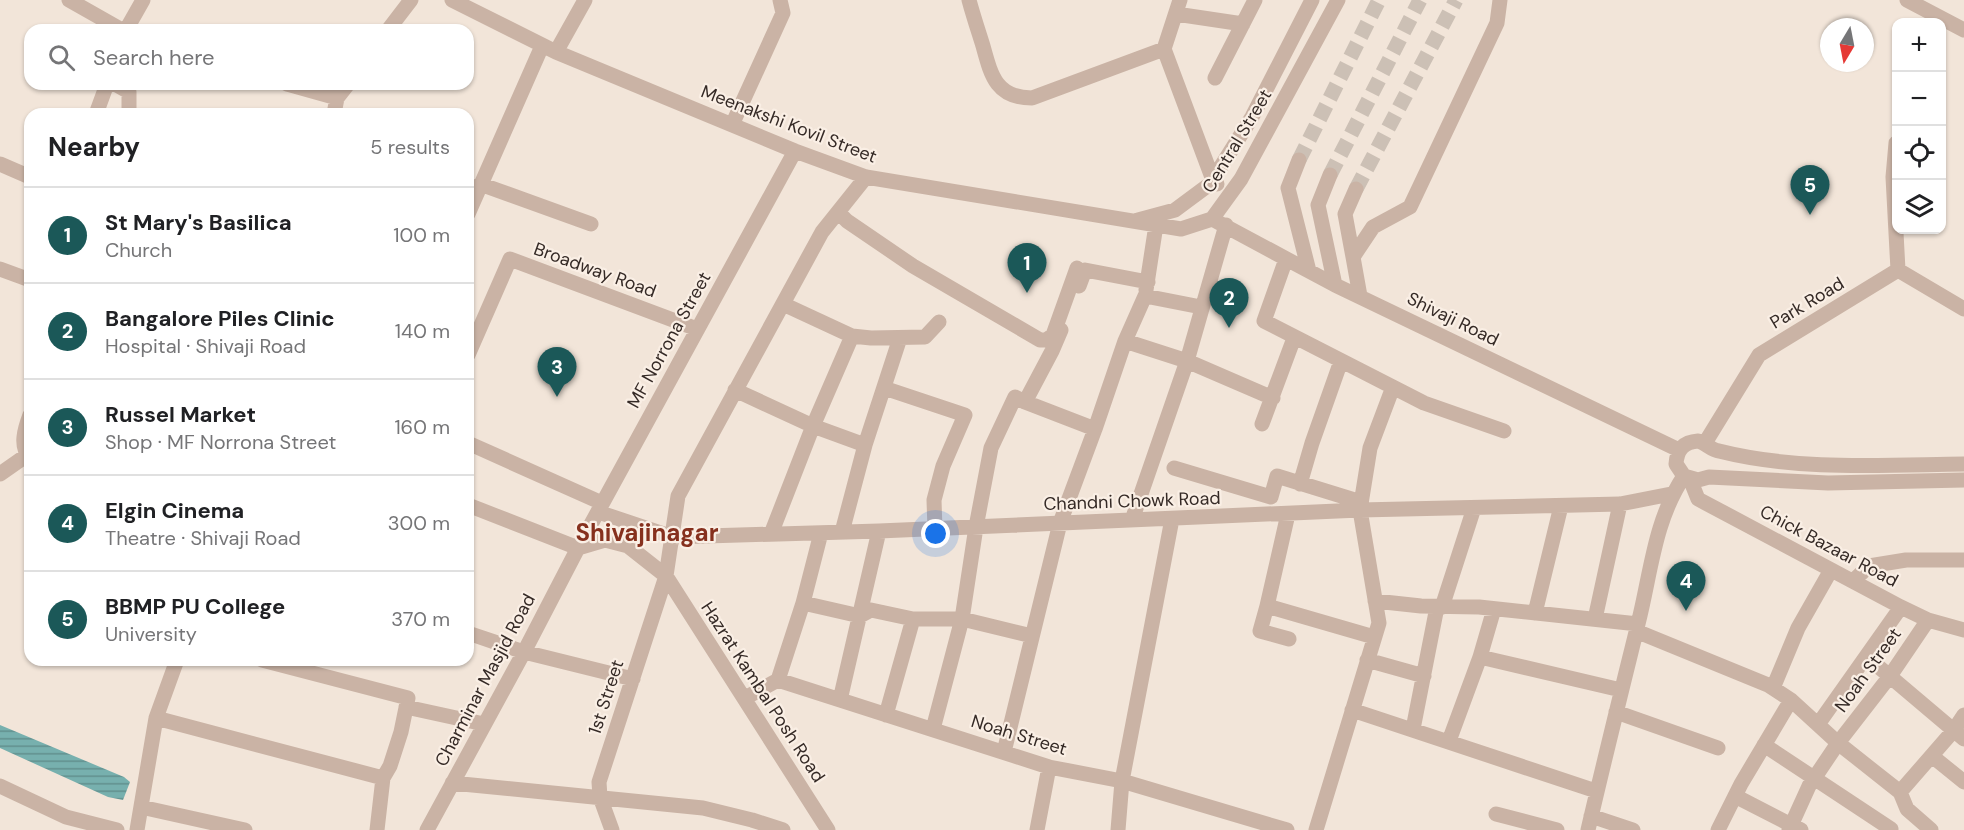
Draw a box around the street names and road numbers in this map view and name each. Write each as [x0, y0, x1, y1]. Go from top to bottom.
street label: Meenakshi Kovil Street [698, 79, 880, 169]
street label: Central Street [1197, 85, 1277, 197]
street label: Broadway Road [530, 237, 660, 303]
street label: MF Norrona Street [622, 268, 716, 412]
street label: Park Road [1766, 272, 1848, 334]
street label: Shivaji Road [1403, 286, 1503, 352]
street label: Chandni Chowk Road [1043, 486, 1221, 516]
street label: Chick Bazaar Road [1756, 499, 1902, 593]
street label: Charminar Masjid Road [429, 589, 541, 771]
street label: Hazrat Kambal Posh Road [696, 597, 830, 787]
street label: Noah Street [1829, 623, 1907, 717]
street label: 1st Street [583, 657, 629, 737]
street label: Noah Street [968, 709, 1070, 761]

